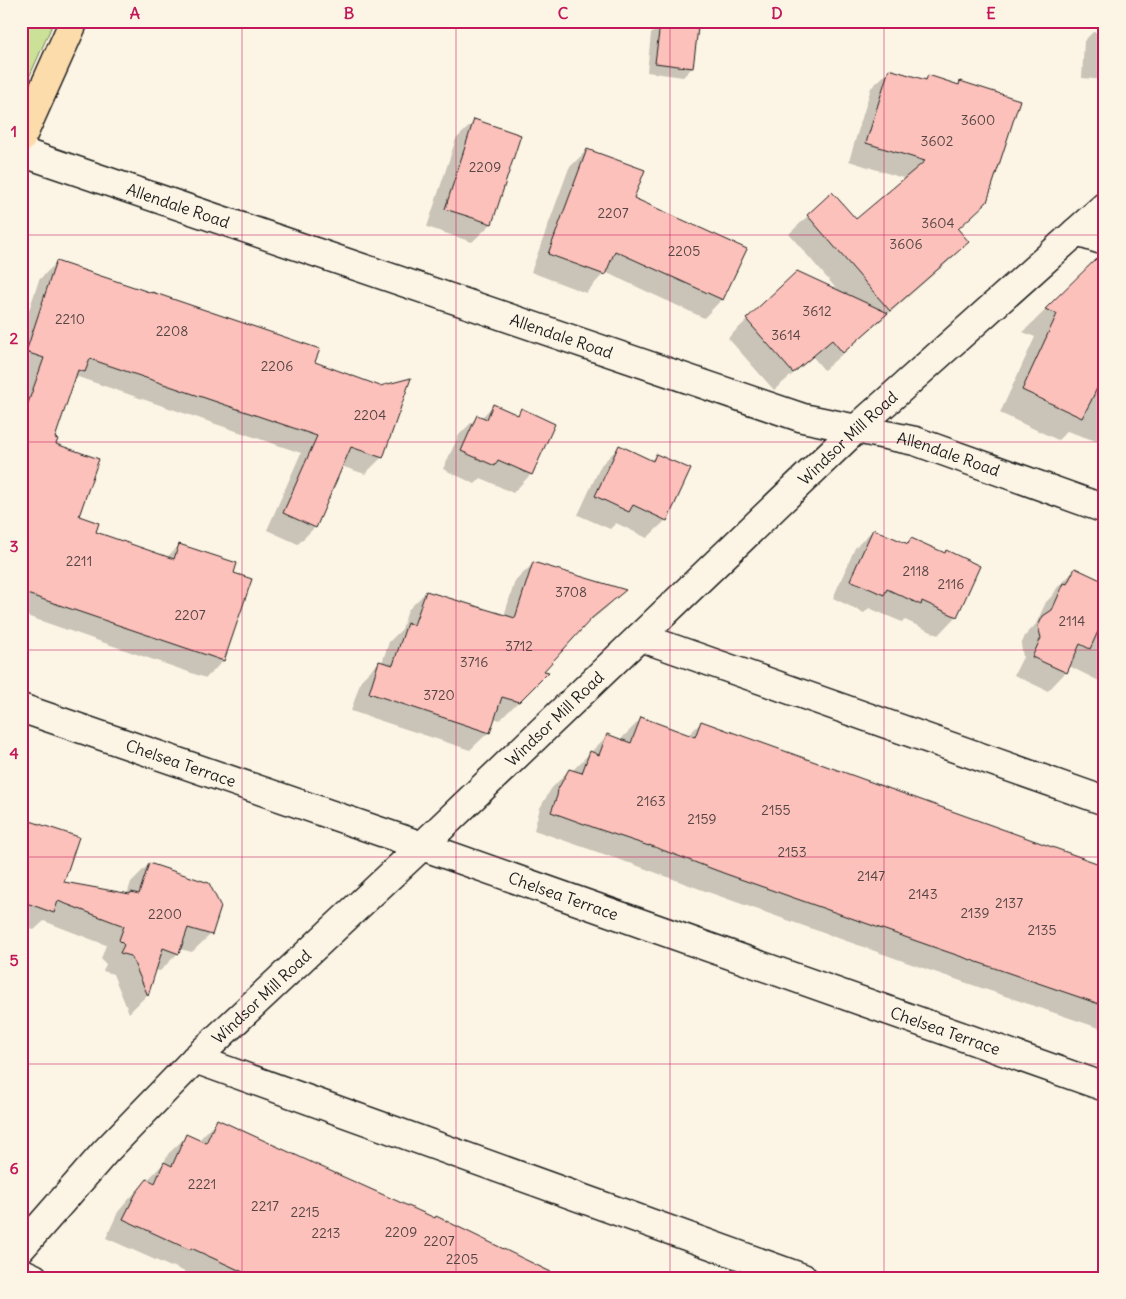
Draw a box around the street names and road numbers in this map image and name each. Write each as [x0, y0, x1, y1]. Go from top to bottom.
street label: Allendale Road [124, 179, 232, 232]
street label: Allendale Road [507, 309, 616, 363]
street label: Windsor Mill Road [794, 387, 902, 489]
street label: Allendale Road [895, 428, 1003, 481]
street label: Windsor Mill Road [501, 667, 608, 770]
street label: Chelsea Terrace [123, 735, 239, 791]
street label: Chelsea Terrace [506, 867, 621, 924]
street label: Windsor Mill Road [208, 945, 315, 1048]
street label: Chelsea Terrace [888, 1002, 1003, 1059]

